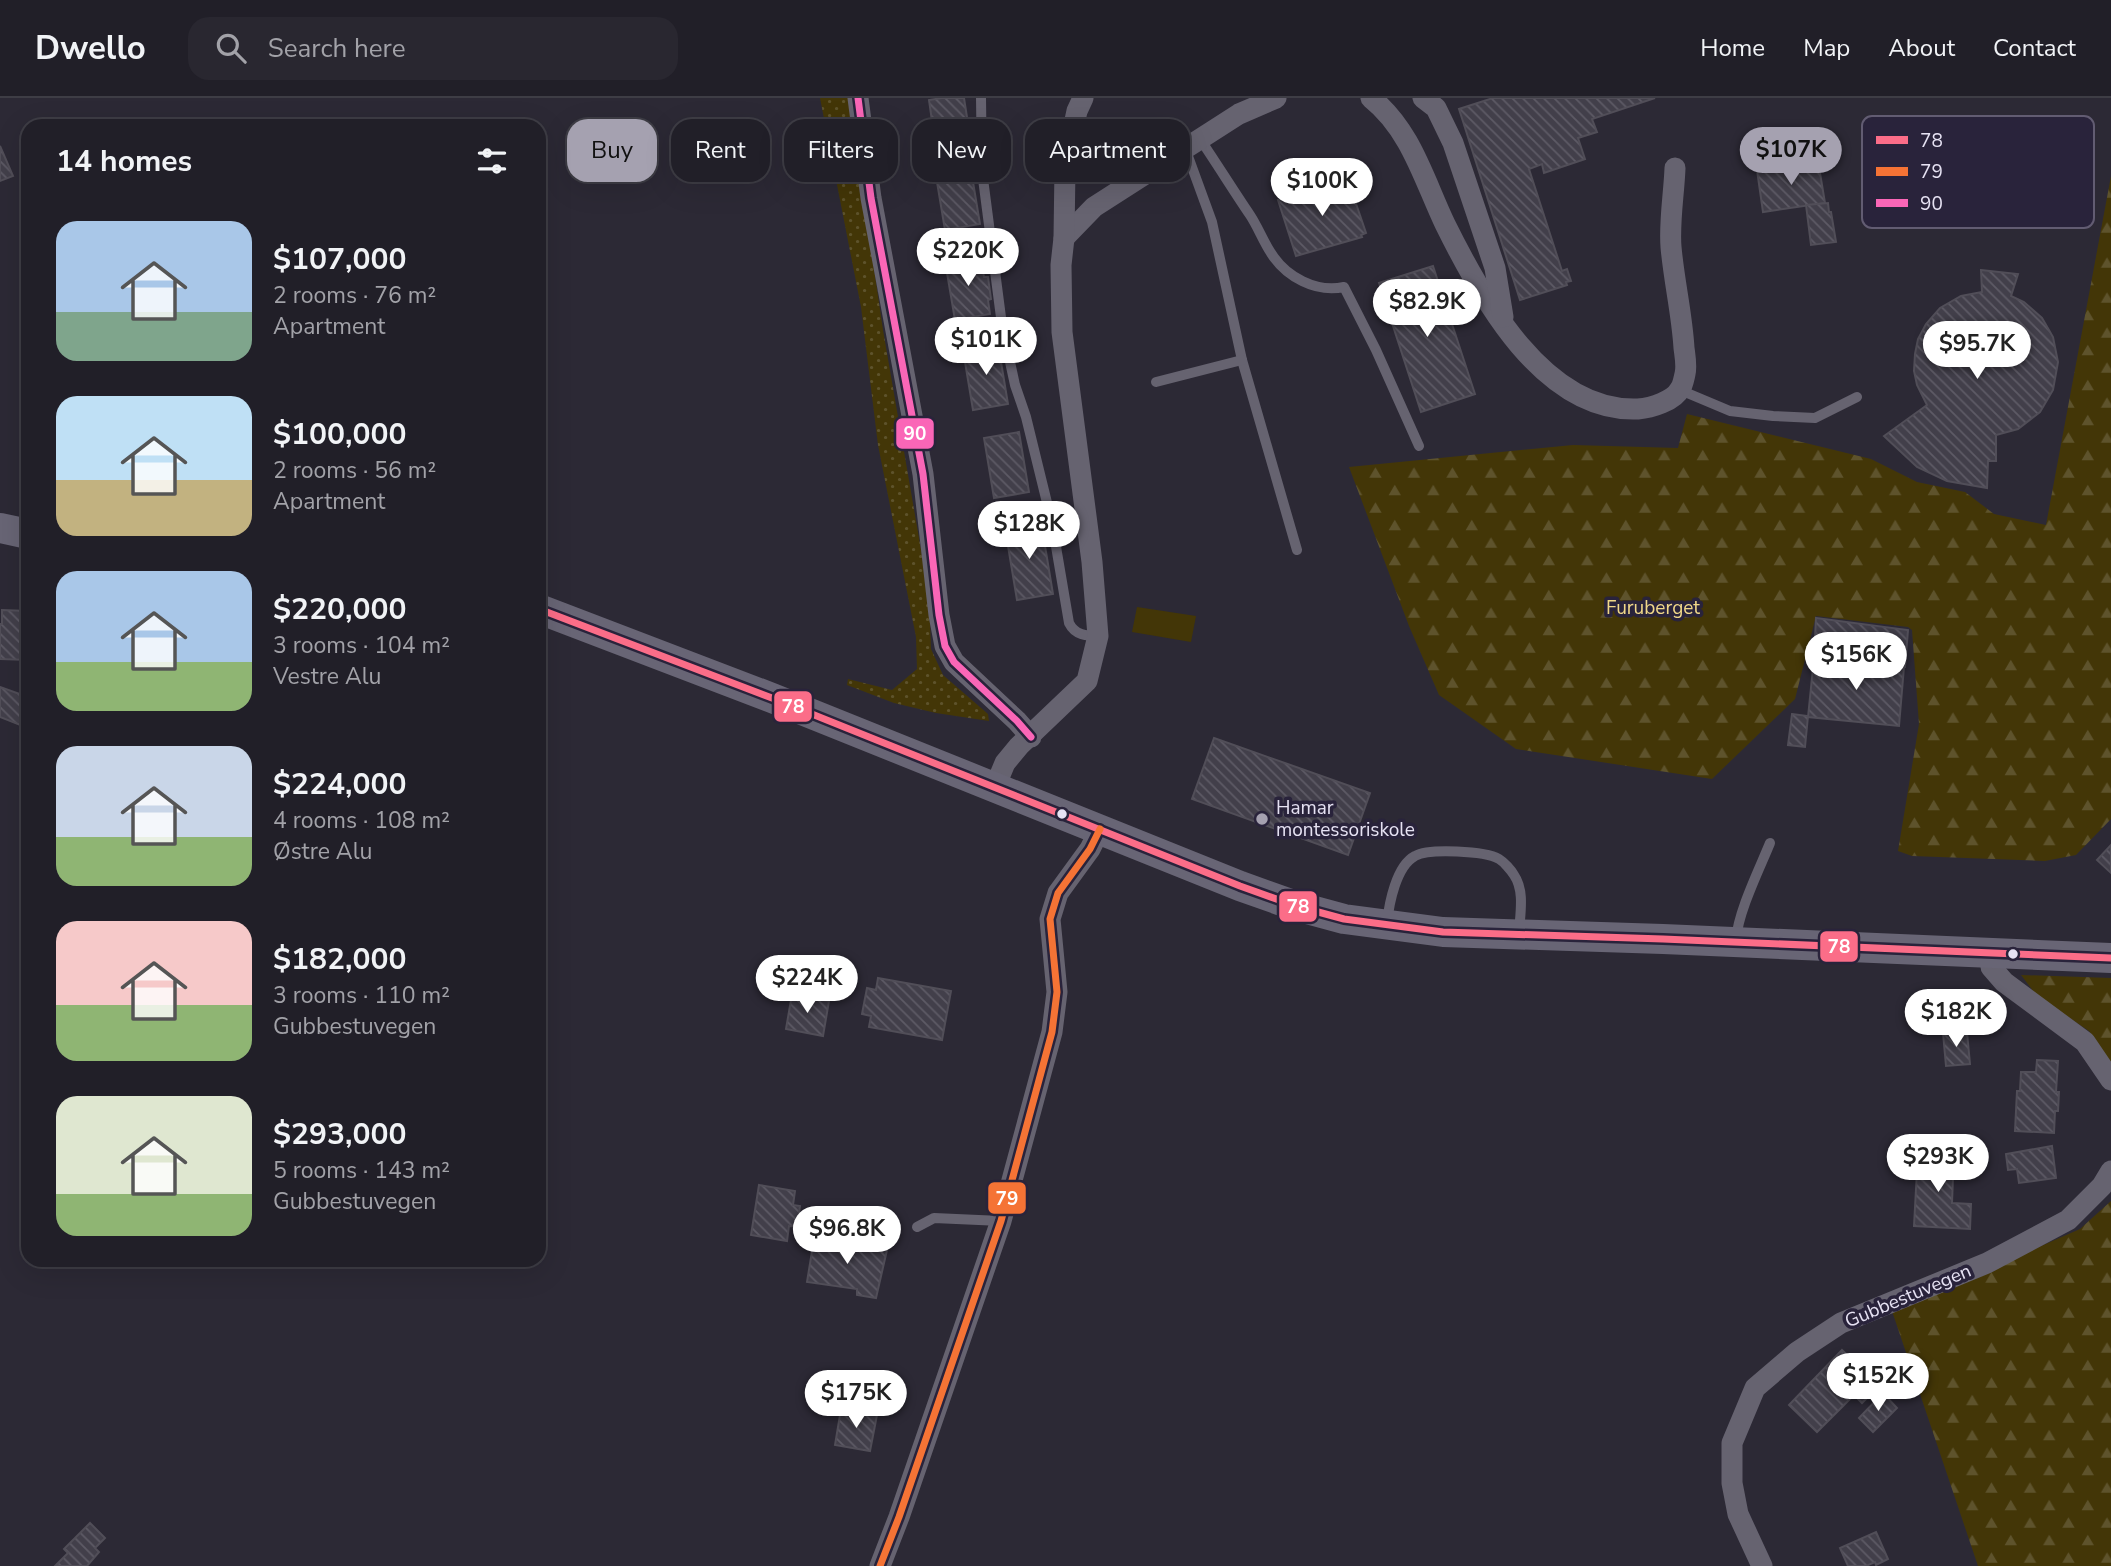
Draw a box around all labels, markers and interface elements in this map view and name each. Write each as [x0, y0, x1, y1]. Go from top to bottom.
search box [188, 17, 678, 80]
text: Dwello [35, 26, 146, 71]
icon: search [212, 29, 250, 67]
text: Search here [268, 31, 406, 66]
text: Home [1700, 32, 1765, 64]
text: Map [1803, 32, 1850, 64]
text: About [1888, 32, 1955, 64]
text: Contact [1993, 32, 2076, 64]
legend [1862, 116, 2094, 228]
chip: Buy [567, 119, 657, 182]
chip: Rent [671, 119, 770, 182]
chip: Filters [784, 119, 898, 182]
chip: New [912, 119, 1011, 182]
chip: Apartment [1025, 119, 1190, 182]
pin: $107K [1742, 127, 1840, 187]
text: 78 [1920, 128, 1943, 154]
text: $107K [1756, 134, 1826, 165]
text: 14 homes [56, 141, 192, 182]
icon: filters [473, 142, 511, 180]
pin: $100K [1273, 158, 1371, 218]
text: 79 [1920, 159, 1943, 185]
text: $100K [1287, 165, 1357, 196]
text: 90 [1920, 191, 1943, 217]
pin: $220K [919, 228, 1017, 288]
text: $220K [933, 235, 1003, 266]
text: $107,000 [273, 239, 406, 280]
icon: home [112, 249, 196, 333]
text: 2 rooms · 76 m² [273, 280, 436, 311]
pin: $82.9K [1370, 280, 1484, 339]
text: $82.9K [1389, 286, 1465, 317]
text: Apartment [273, 311, 385, 342]
pin: $101K [937, 317, 1035, 377]
pin: $95.7K [1920, 322, 2034, 381]
text: $101K [951, 324, 1021, 355]
text: $95.7K [1939, 328, 2015, 359]
text: $100,000 [273, 414, 406, 455]
line badge: 90 [895, 417, 935, 450]
text: 90 [904, 421, 926, 447]
icon: home [112, 424, 196, 508]
text: 2 rooms · 56 m² [273, 455, 436, 486]
text: Apartment [273, 486, 385, 517]
pin: $128K [980, 502, 1078, 561]
text: $128K [994, 508, 1064, 539]
text: $220,000 [273, 589, 406, 630]
park label: Furuberget [1606, 595, 1700, 621]
icon: home [112, 599, 196, 683]
text: 3 rooms · 104 m² [273, 630, 450, 661]
pin: $156K [1807, 632, 1905, 692]
text: $156K [1821, 639, 1891, 670]
text: Vestre Alu [273, 661, 381, 692]
line badge: 78 [773, 690, 813, 723]
text: 78 [782, 694, 804, 720]
text: $224,000 [273, 764, 406, 805]
icon: home [112, 774, 196, 858]
place label: Hamar montessoriskole [1276, 795, 1415, 843]
text: 4 rooms · 108 m² [273, 805, 450, 836]
unlabelled marker [1055, 807, 1069, 821]
marker: Hamar montessoriskole [1254, 811, 1270, 827]
text: Østre Alu [273, 836, 372, 867]
line badge: 78 [1278, 890, 1318, 923]
text: 78 [1287, 894, 1309, 920]
line badge: 78 [1819, 930, 1859, 963]
text: 78 [1828, 934, 1850, 960]
text: $182,000 [273, 939, 406, 980]
unlabelled marker [2006, 947, 2020, 961]
icon: home [112, 949, 196, 1033]
pin: $224K [758, 956, 856, 1015]
text: $224K [772, 962, 842, 993]
text: 3 rooms · 110 m² [273, 980, 450, 1011]
pin: $182K [1907, 990, 2005, 1049]
text: $182K [1921, 996, 1991, 1027]
text: Gubbestuvegen [273, 1011, 436, 1042]
text: $293,000 [273, 1114, 406, 1155]
icon: home [112, 1124, 196, 1208]
pin: $293K [1889, 1134, 1987, 1194]
text: $293K [1903, 1141, 1973, 1172]
text: 5 rooms · 143 m² [273, 1155, 450, 1186]
line badge: 79 [987, 1181, 1027, 1215]
text: Gubbestuvegen [273, 1186, 436, 1217]
text: 79 [996, 1186, 1018, 1212]
pin: $96.8K [790, 1206, 904, 1266]
text: $96.8K [809, 1213, 885, 1244]
street label: Gubbestuvegen [1841, 1258, 1975, 1334]
pin: $152K [1829, 1354, 1927, 1413]
text: $152K [1843, 1360, 1913, 1391]
pin: $175K [807, 1370, 905, 1430]
text: $175K [821, 1377, 891, 1408]

